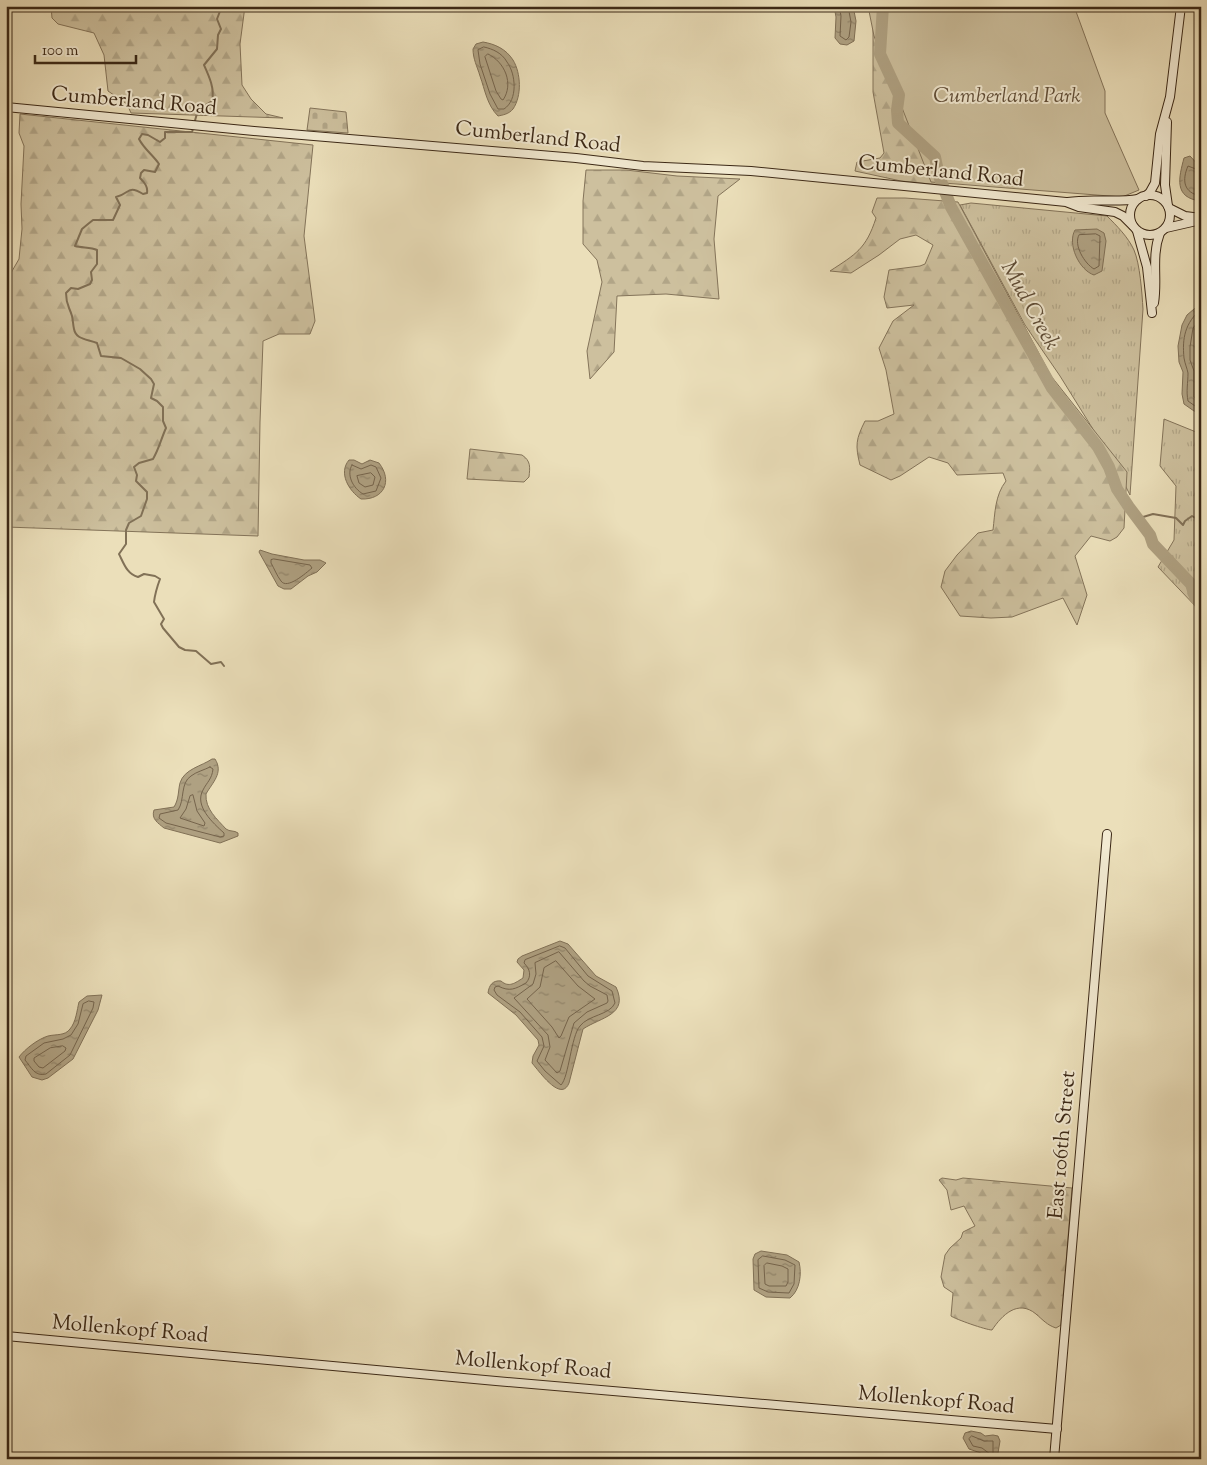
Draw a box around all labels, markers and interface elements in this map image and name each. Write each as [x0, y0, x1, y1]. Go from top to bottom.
scale bar [35, 32, 136, 64]
text: 100 m [42, 41, 79, 62]
street label: Cumberland Road [50, 80, 218, 124]
park label: Cumberland Park [933, 82, 1081, 112]
street label: Cumberland Road [454, 114, 622, 162]
street label: Cumberland Road [857, 148, 1025, 196]
water label: Mud Creek [991, 255, 1067, 357]
street label: East 106th Street [1042, 1070, 1084, 1220]
street label: Mollenkopf Road [50, 1308, 210, 1352]
street label: Mollenkopf Road [453, 1344, 613, 1388]
street label: Mollenkopf Road [856, 1379, 1016, 1423]

